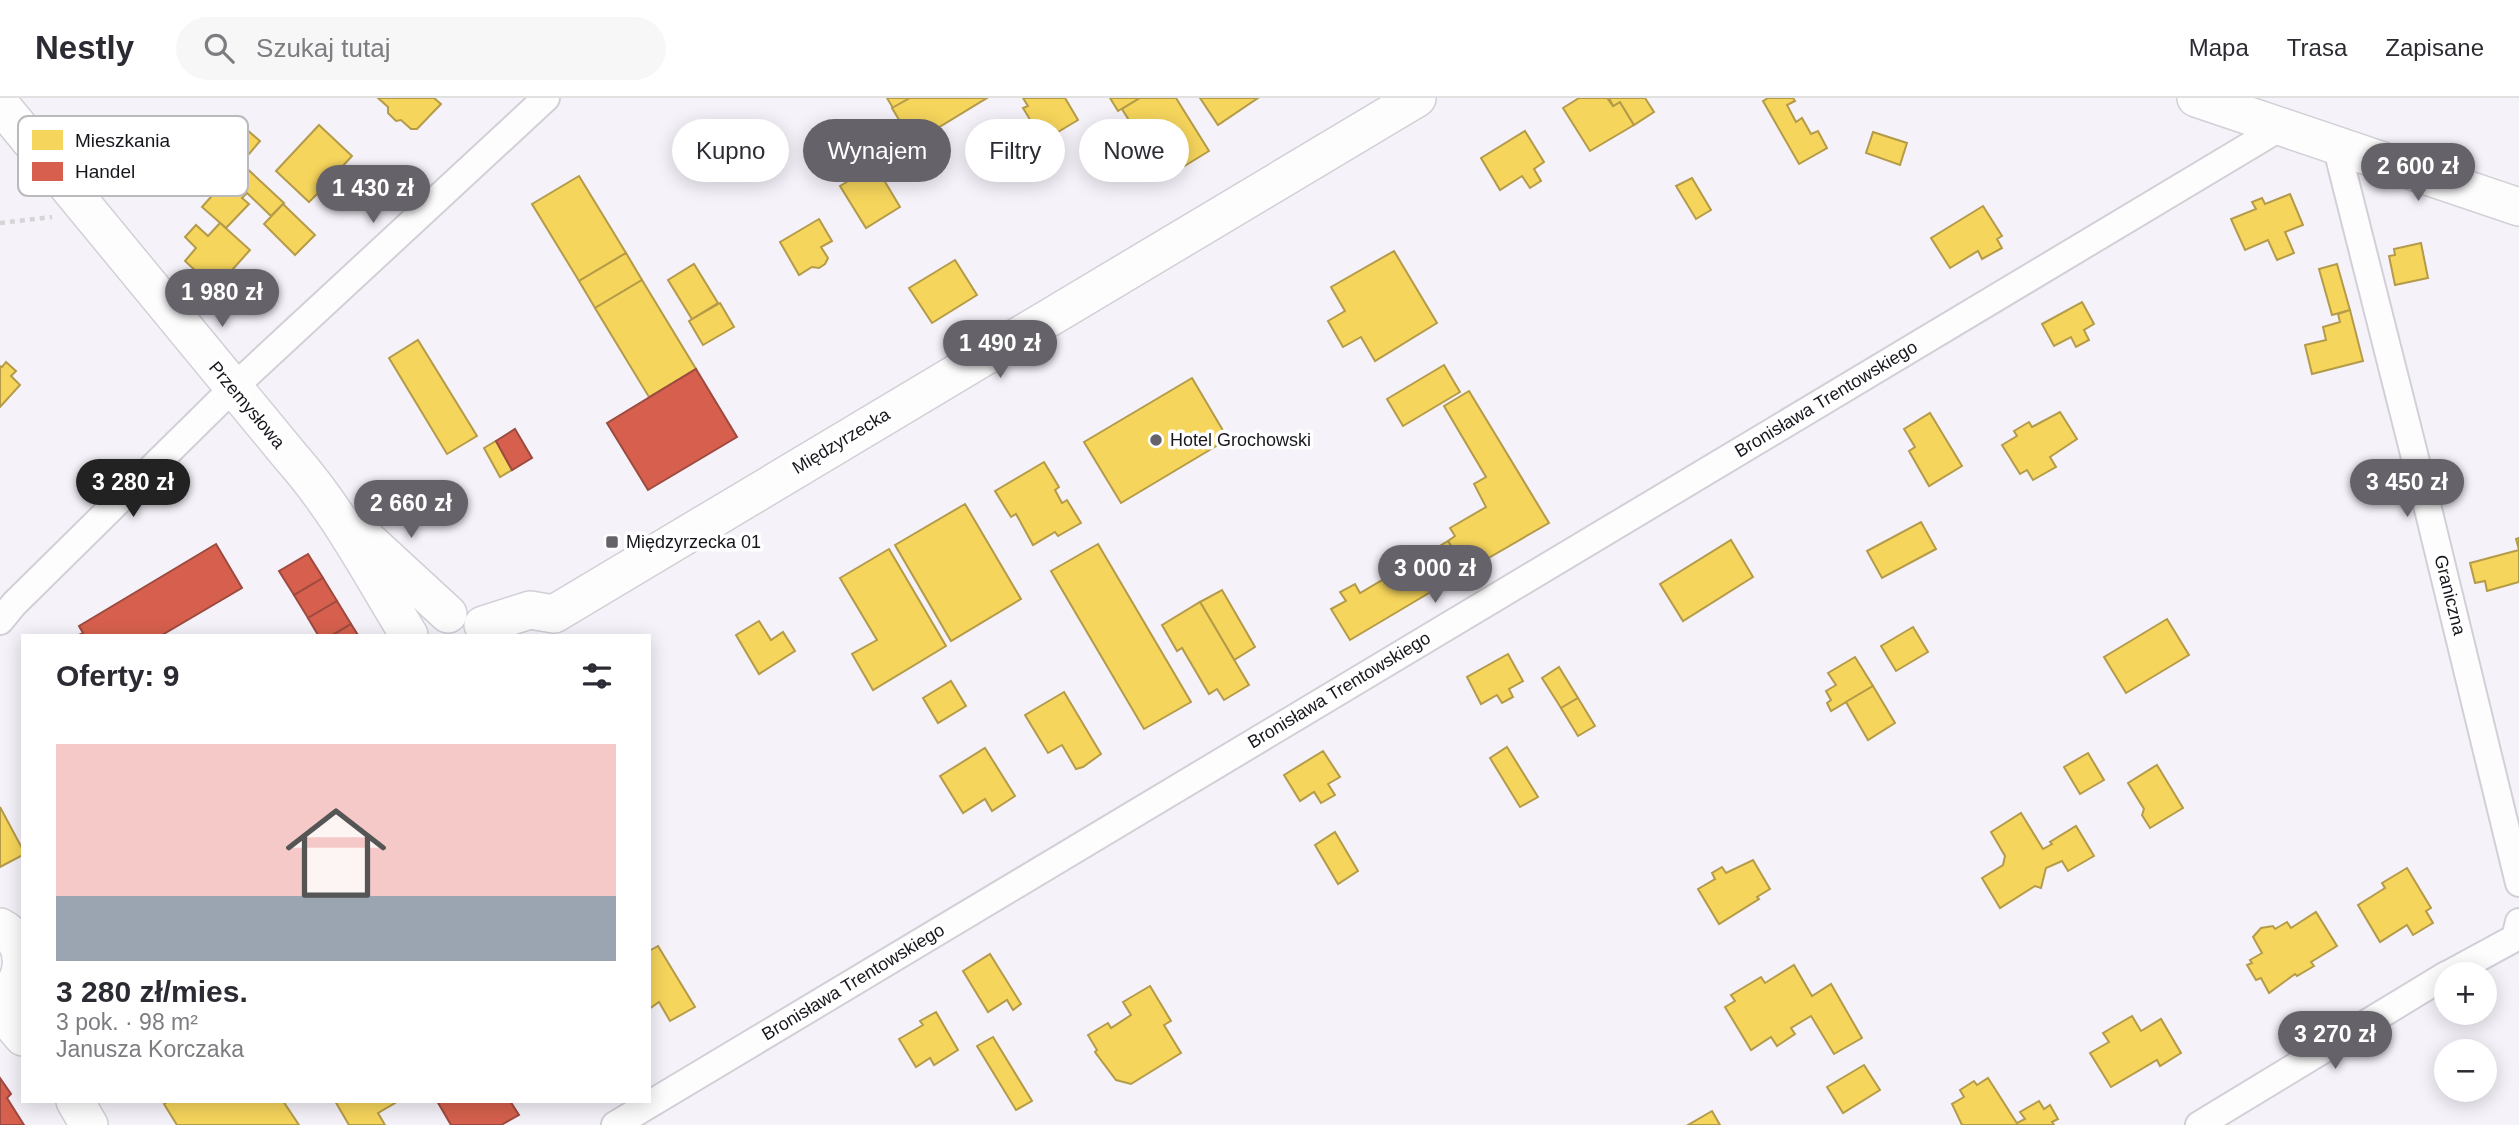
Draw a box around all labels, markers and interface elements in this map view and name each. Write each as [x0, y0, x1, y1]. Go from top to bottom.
search box [176, 17, 666, 80]
text: Nestly [35, 29, 134, 66]
icon: search [200, 29, 238, 67]
text: Szukaj tutaj [256, 33, 390, 63]
text: Mapa [2189, 34, 2249, 61]
text: Trasa [2287, 34, 2347, 61]
text: Zapisane [2385, 34, 2484, 61]
legend [18, 116, 248, 196]
chip: Kupno [672, 119, 789, 182]
chip: Wynajem [803, 119, 951, 182]
chip: Filtry [965, 119, 1065, 182]
chip: Nowe [1079, 119, 1189, 182]
text: Mieszkania [75, 130, 170, 151]
pin: 2 600 zł [2346, 144, 2490, 203]
text: 2 600 zł [2377, 153, 2459, 179]
text: Handel [75, 161, 135, 182]
pin: 1 430 zł [301, 166, 445, 225]
text: 1 430 zł [332, 175, 414, 201]
pin: 1 980 zł [150, 270, 294, 329]
text: 1 980 zł [181, 279, 263, 305]
pin: 1 490 zł [928, 320, 1072, 380]
text: 1 490 zł [959, 330, 1041, 356]
street label: Bronisława Trentowskiego [1731, 337, 1921, 461]
street label: Przemysłowa [205, 358, 290, 453]
street label: Międzyrzecka [789, 404, 894, 478]
place label: Hotel Grochowski [1170, 430, 1311, 450]
marker: Hotel Grochowski [1148, 432, 1164, 448]
pin: 3 280 zł [61, 460, 205, 519]
pin: 3 450 zł [2335, 460, 2479, 519]
text: 3 280 zł [92, 469, 174, 495]
text: 3 450 zł [2366, 469, 2448, 495]
pin: 2 660 zł [339, 480, 483, 540]
text: 2 660 zł [370, 490, 452, 516]
place label: Międzyrzecka 01 [626, 532, 761, 552]
marker: Międzyrzecka 01 [604, 534, 620, 550]
pin: 3 000 zł [1363, 546, 1507, 605]
street label: Graniczna [2430, 553, 2470, 638]
text: 3 000 zł [1394, 555, 1476, 581]
street label: Bronisława Trentowskiego [1244, 628, 1434, 752]
icon: filters [578, 657, 616, 695]
text: Oferty: 9 [56, 659, 179, 692]
icon: home [273, 790, 399, 916]
street label: Bronisława Trentowskiego [758, 920, 948, 1044]
map controls [2434, 962, 2497, 1102]
button: + [2434, 962, 2497, 1025]
text: 3 280 zł/mies. [56, 975, 248, 1008]
text: 3 pok. · 98 m² [56, 1009, 198, 1035]
pin: 3 270 zł [2263, 1012, 2407, 1071]
text: 3 270 zł [2294, 1021, 2376, 1047]
text: Janusza Korczaka [56, 1036, 244, 1062]
button: − [2434, 1039, 2497, 1102]

